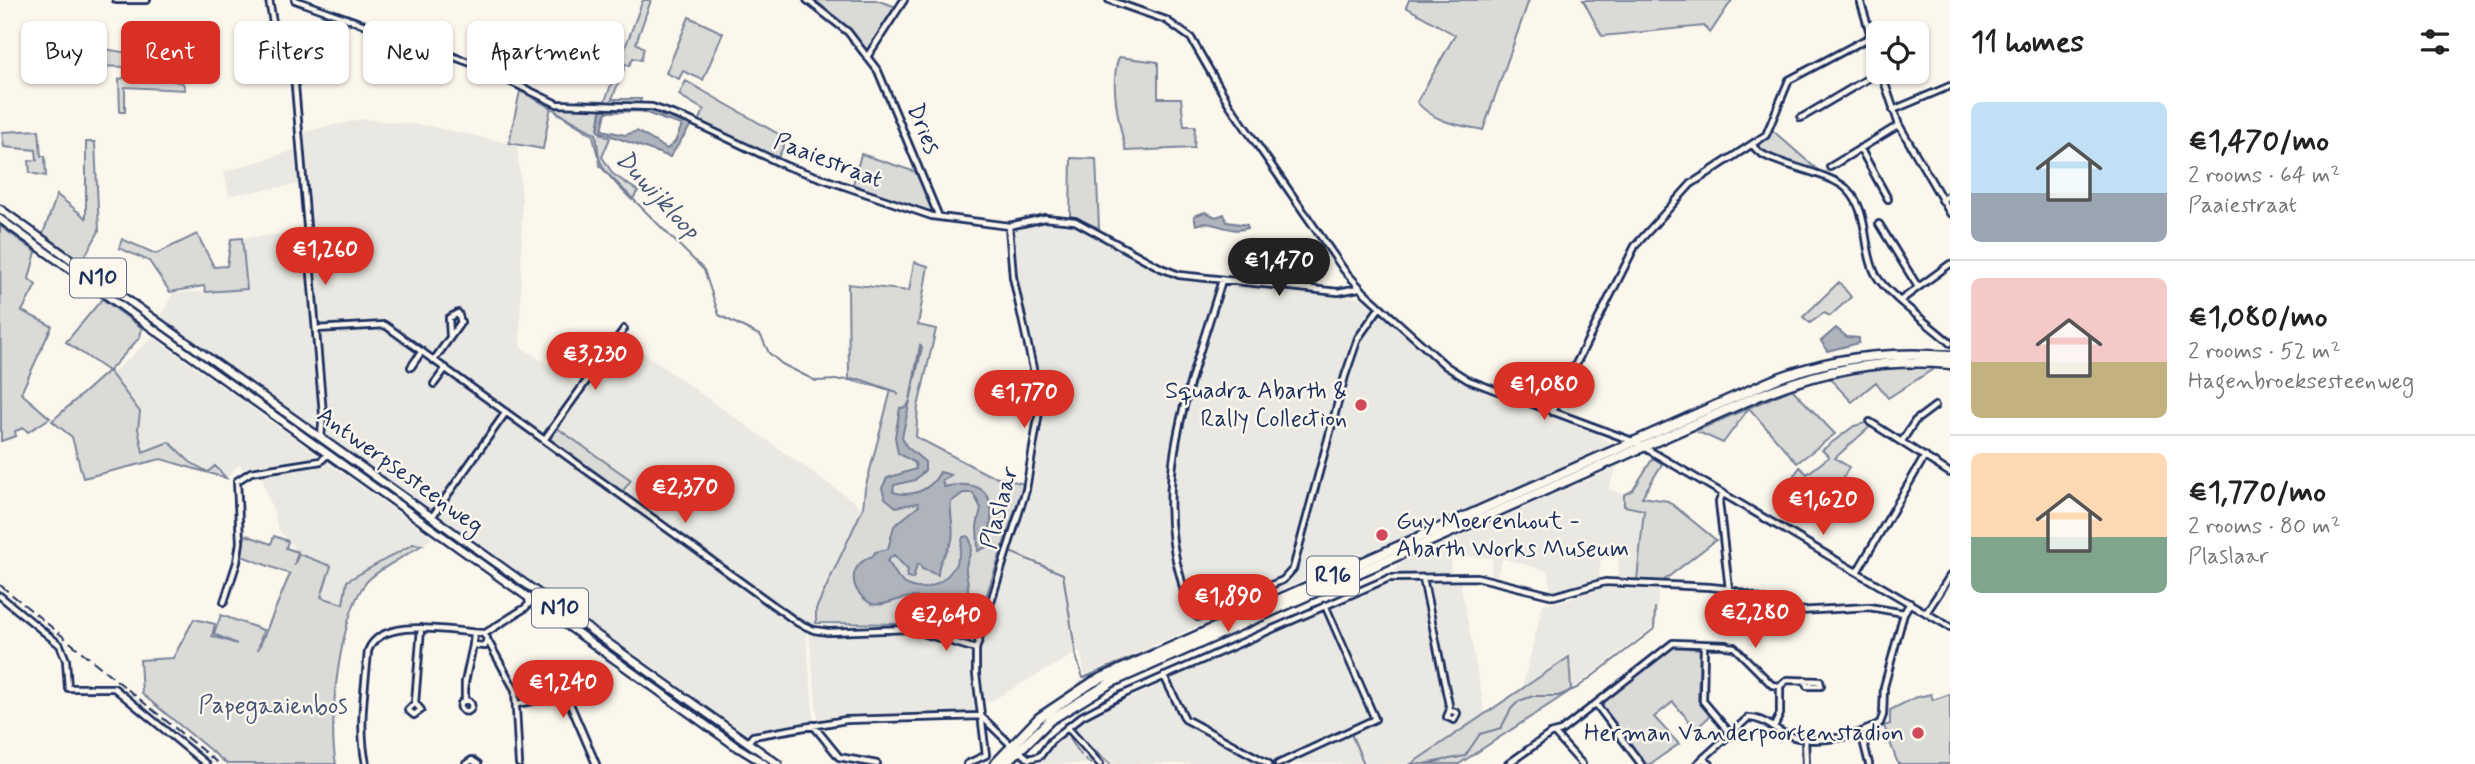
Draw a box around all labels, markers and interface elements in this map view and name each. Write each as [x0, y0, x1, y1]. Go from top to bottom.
chip: Buy [21, 21, 107, 84]
chip: Rent [121, 21, 220, 84]
chip: Filters [234, 21, 349, 84]
chip: New [363, 21, 453, 84]
chip: Apartment [467, 21, 624, 84]
map controls [1866, 21, 1929, 84]
button: locate [1866, 21, 1929, 84]
text: 11 homes [1971, 23, 2084, 62]
icon: filters [2416, 23, 2454, 61]
street label: Dries [899, 99, 947, 159]
text: €1,470/mo [2188, 122, 2329, 161]
street label: Paaiestraat [769, 126, 887, 196]
icon: home [2027, 130, 2111, 214]
water label: Duwijkloop [607, 143, 707, 247]
text: 2 rooms · 64 m² [2188, 161, 2340, 191]
text: Paaiestraat [2188, 191, 2297, 221]
pin: €1,260 [268, 228, 382, 287]
text: €1,260 [292, 235, 358, 265]
pin: €1,470 [1222, 238, 1336, 298]
text: €1,470 [1244, 246, 1314, 276]
road number: N10 [70, 258, 126, 298]
text: €1,080/mo [2188, 298, 2328, 337]
icon: home [2027, 306, 2111, 390]
pin: €3,230 [538, 332, 652, 392]
text: 2 rooms · 52 m² [2188, 337, 2341, 367]
text: €3,230 [563, 340, 627, 370]
pin: €1,080 [1487, 362, 1601, 422]
text: Hagenbroeksesteenweg [2188, 367, 2414, 397]
pin: €1,770 [967, 370, 1081, 430]
text: €1,080 [1510, 370, 1578, 400]
place label: Squadra Abarth & Rally Collection [1165, 376, 1347, 435]
text: €1,770 [990, 378, 1058, 408]
marker: Squadra Abarth & Rally Collection [1353, 397, 1369, 413]
street label: Antwerpsesteenweg [309, 400, 489, 544]
street label: Plaslaar [974, 463, 1026, 553]
pin: €2,370 [628, 466, 742, 525]
text: €2,370 [652, 473, 718, 503]
text: €1,770/mo [2188, 473, 2326, 512]
pin: €1,620 [1766, 477, 1880, 537]
icon: home [2027, 481, 2111, 565]
text: €1,620 [1788, 485, 1858, 515]
place label: Guy Moerenhout - Abarth Works Museum [1396, 506, 1629, 565]
text: 2 rooms · 80 m² [2188, 512, 2341, 542]
marker: Guy Moerenhout - Abarth Works Museum [1374, 527, 1390, 543]
text: Plaslaar [2188, 542, 2269, 572]
road number: R16 [1307, 556, 1359, 596]
pin: €1,890 [1171, 574, 1285, 634]
text: €1,890 [1194, 582, 1262, 612]
road number: N10 [532, 588, 588, 628]
pin: €2,280 [1698, 590, 1812, 650]
pin: €2,640 [889, 594, 1003, 653]
text: €2,280 [1721, 598, 1789, 628]
text: €2,640 [911, 601, 981, 631]
pin: €1,240 [506, 660, 620, 720]
text: €1,240 [529, 668, 597, 698]
park label: Papegaaienbos [198, 691, 348, 724]
place label: Herman Vanderpoortenstadion [1584, 718, 1904, 749]
marker: Herman Vanderpoortenstadion [1910, 725, 1926, 741]

